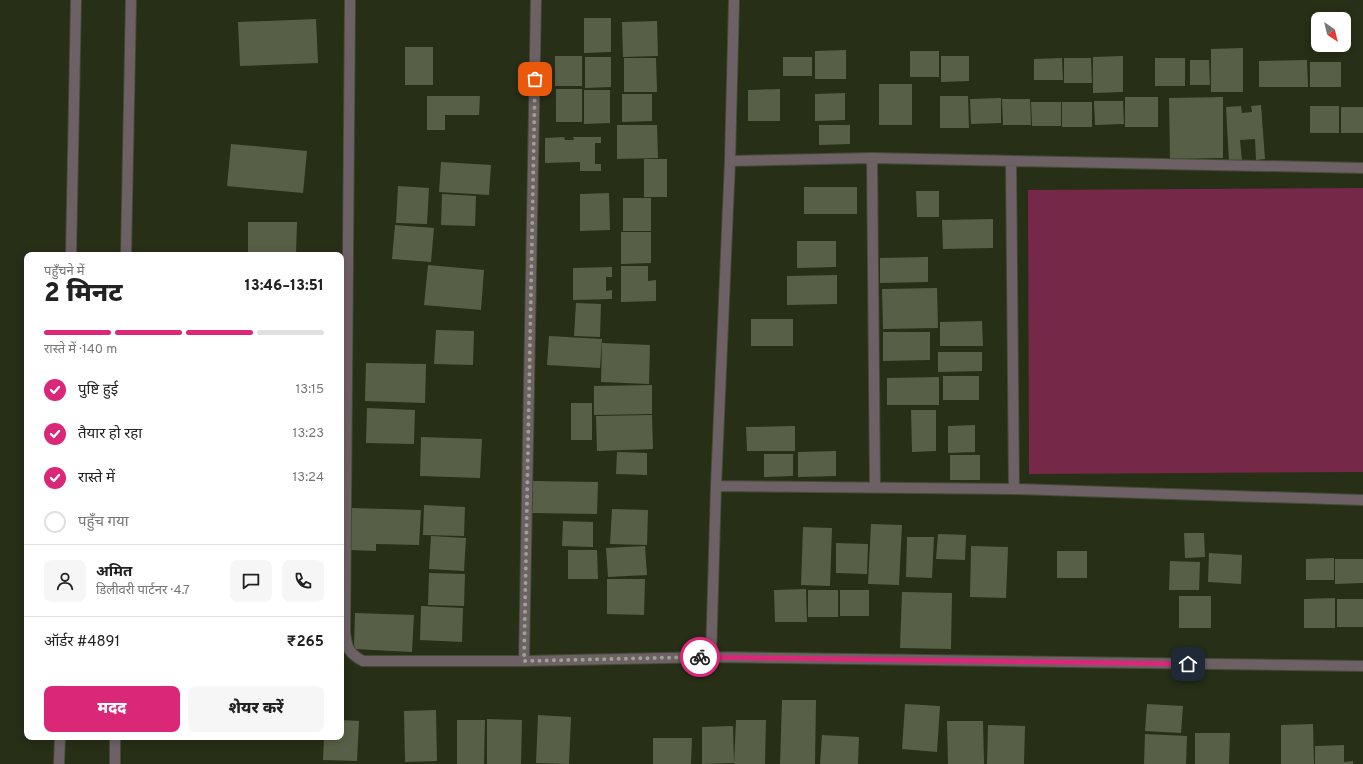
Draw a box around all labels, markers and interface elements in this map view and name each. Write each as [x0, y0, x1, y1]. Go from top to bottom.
north arrow [1311, 12, 1351, 52]
map controls [1311, 12, 1351, 52]
pin [518, 62, 552, 96]
icon: bag [524, 68, 546, 90]
text: पहुँचने में [44, 264, 85, 280]
text: 13:46–13:51 [245, 277, 324, 296]
text: 2 मिनट [44, 278, 123, 311]
text: रास्ते में · 140 m [44, 342, 117, 358]
icon: check [44, 379, 66, 401]
text: पुष्टि हुई [78, 381, 118, 400]
text: 13:15 [295, 382, 324, 398]
icon: check [44, 423, 66, 445]
text: तैयार हो रहा [78, 425, 142, 444]
text: 13:23 [293, 426, 324, 442]
icon: check [44, 467, 66, 489]
text: रास्ते में [78, 469, 115, 488]
text: 13:24 [293, 470, 324, 486]
text: पहुँच गया [78, 513, 129, 532]
button: person [44, 560, 86, 602]
button: chat [230, 560, 272, 602]
button: phone [282, 560, 324, 602]
text: अमित [96, 563, 132, 582]
text: डिलीवरी पार्टनर · 4.7 [96, 583, 190, 599]
text: ऑर्डर #4891 [44, 633, 120, 652]
text: ₹265 [287, 633, 324, 652]
courier [680, 637, 720, 677]
icon: bike [689, 646, 711, 668]
pin [1171, 647, 1205, 681]
icon: home [1177, 653, 1199, 675]
button: मदद [44, 686, 180, 732]
button: शेयर करें [188, 686, 324, 732]

